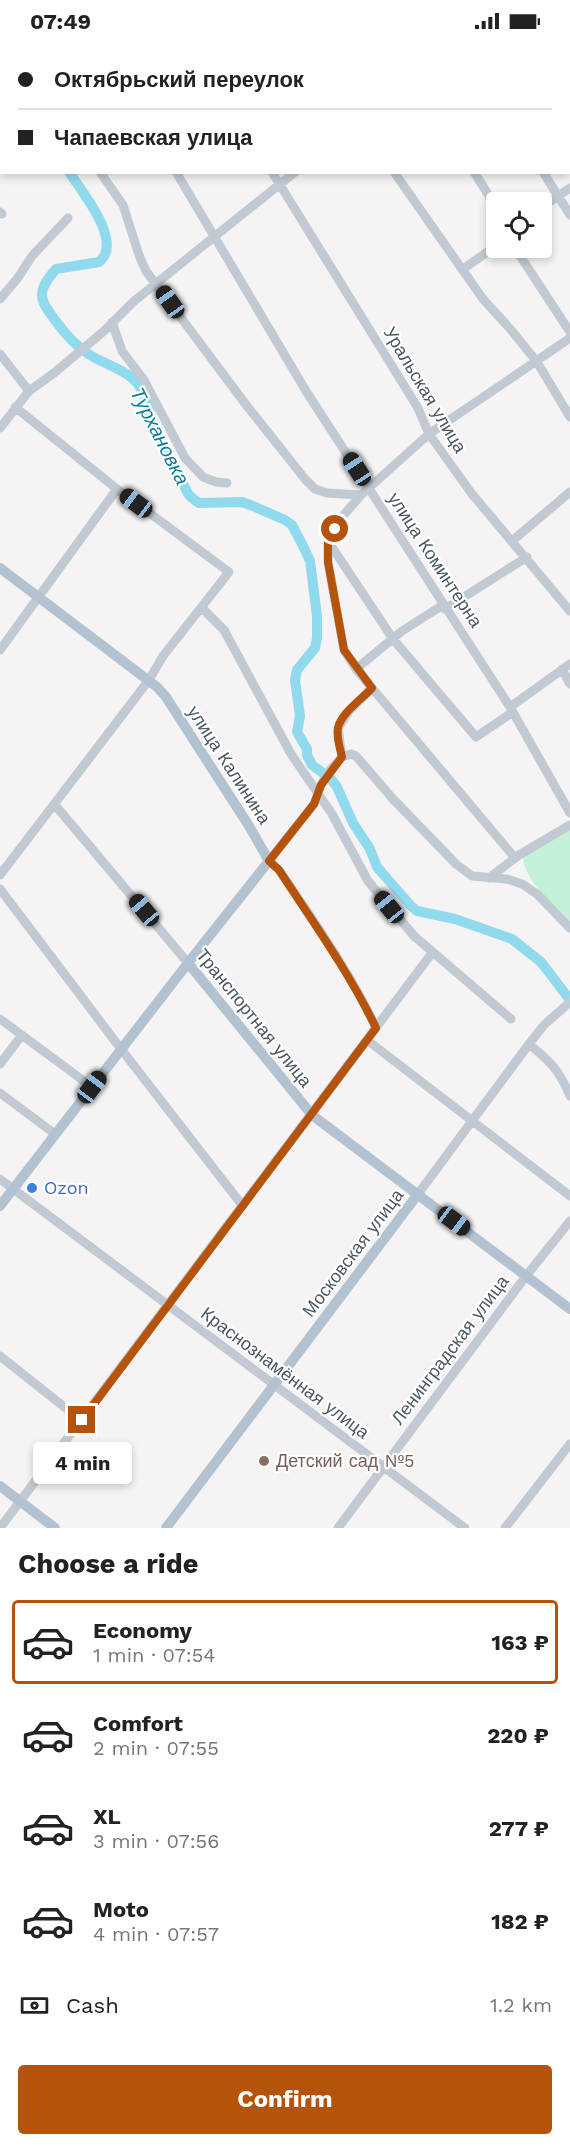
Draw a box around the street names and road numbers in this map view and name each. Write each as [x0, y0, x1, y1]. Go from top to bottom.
street label: Уральская улица [380, 323, 472, 457]
street label: улица Коминтерна [384, 488, 487, 632]
street label: улица Калинина [183, 702, 276, 829]
street label: Транспортная улица [192, 944, 317, 1092]
street label: Московская улица [298, 1184, 408, 1321]
street label: Ленинградская улица [387, 1270, 513, 1428]
street label: Краснознамённая улица [197, 1302, 374, 1443]

